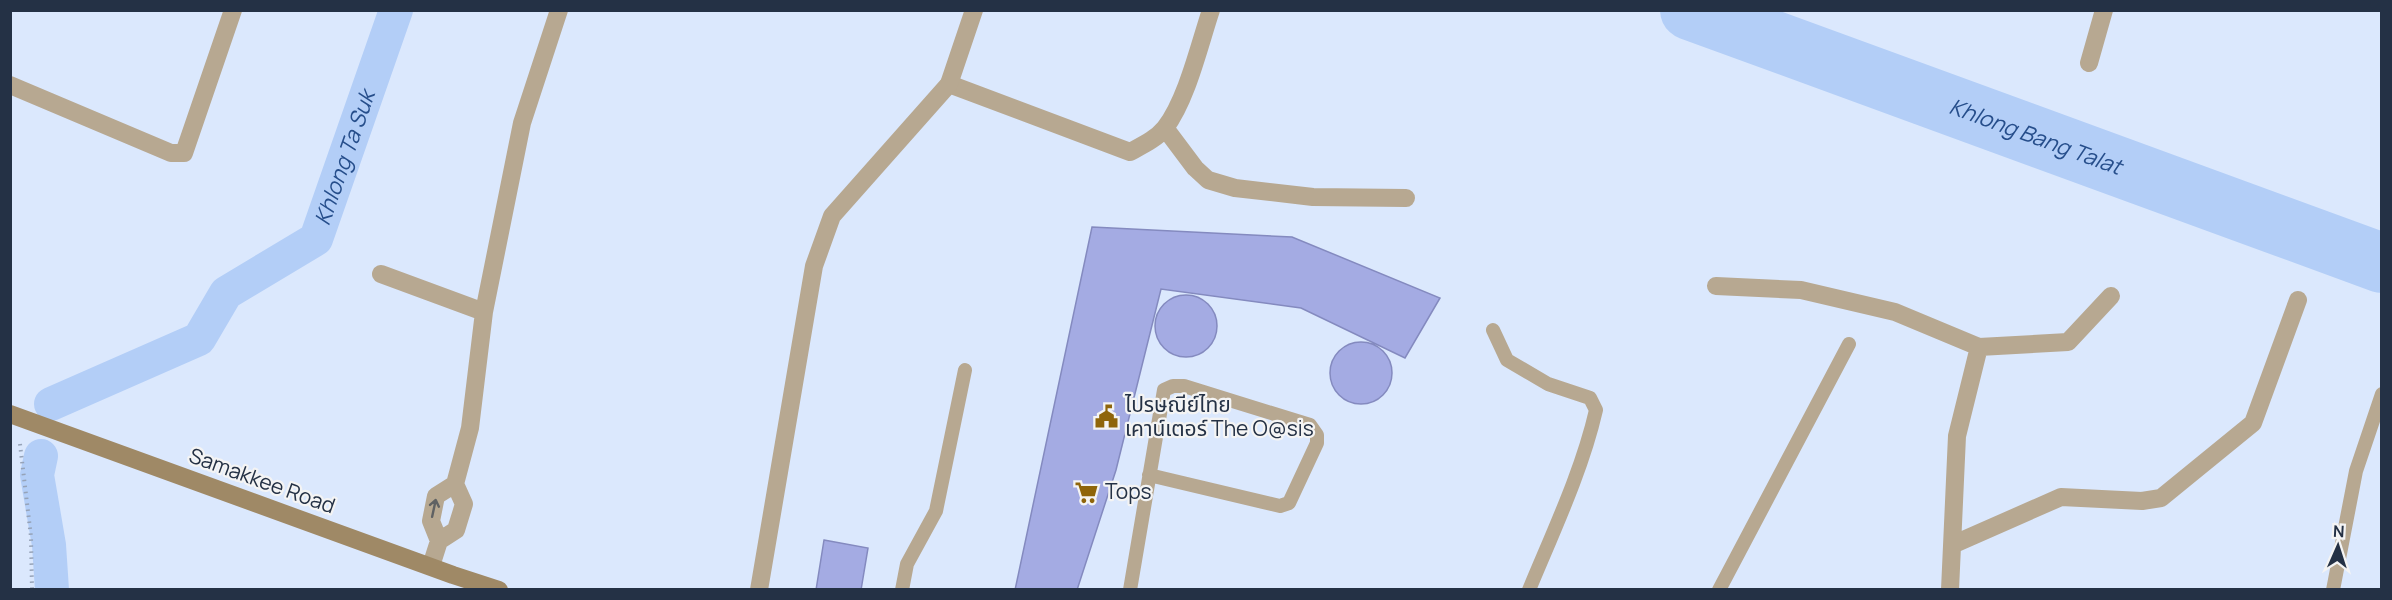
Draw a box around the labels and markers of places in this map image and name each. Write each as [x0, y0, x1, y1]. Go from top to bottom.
place label: ไปรษณีย์ไทย เคาน์เตอร์ The O@sis [1124, 390, 1314, 442]
public building icon: ไปรษณีย์ไทย เคาน์เตอร์ The O@sis [1094, 404, 1120, 430]
place label: Tops [1105, 477, 1152, 505]
supermarket icon: Tops [1074, 479, 1100, 505]

